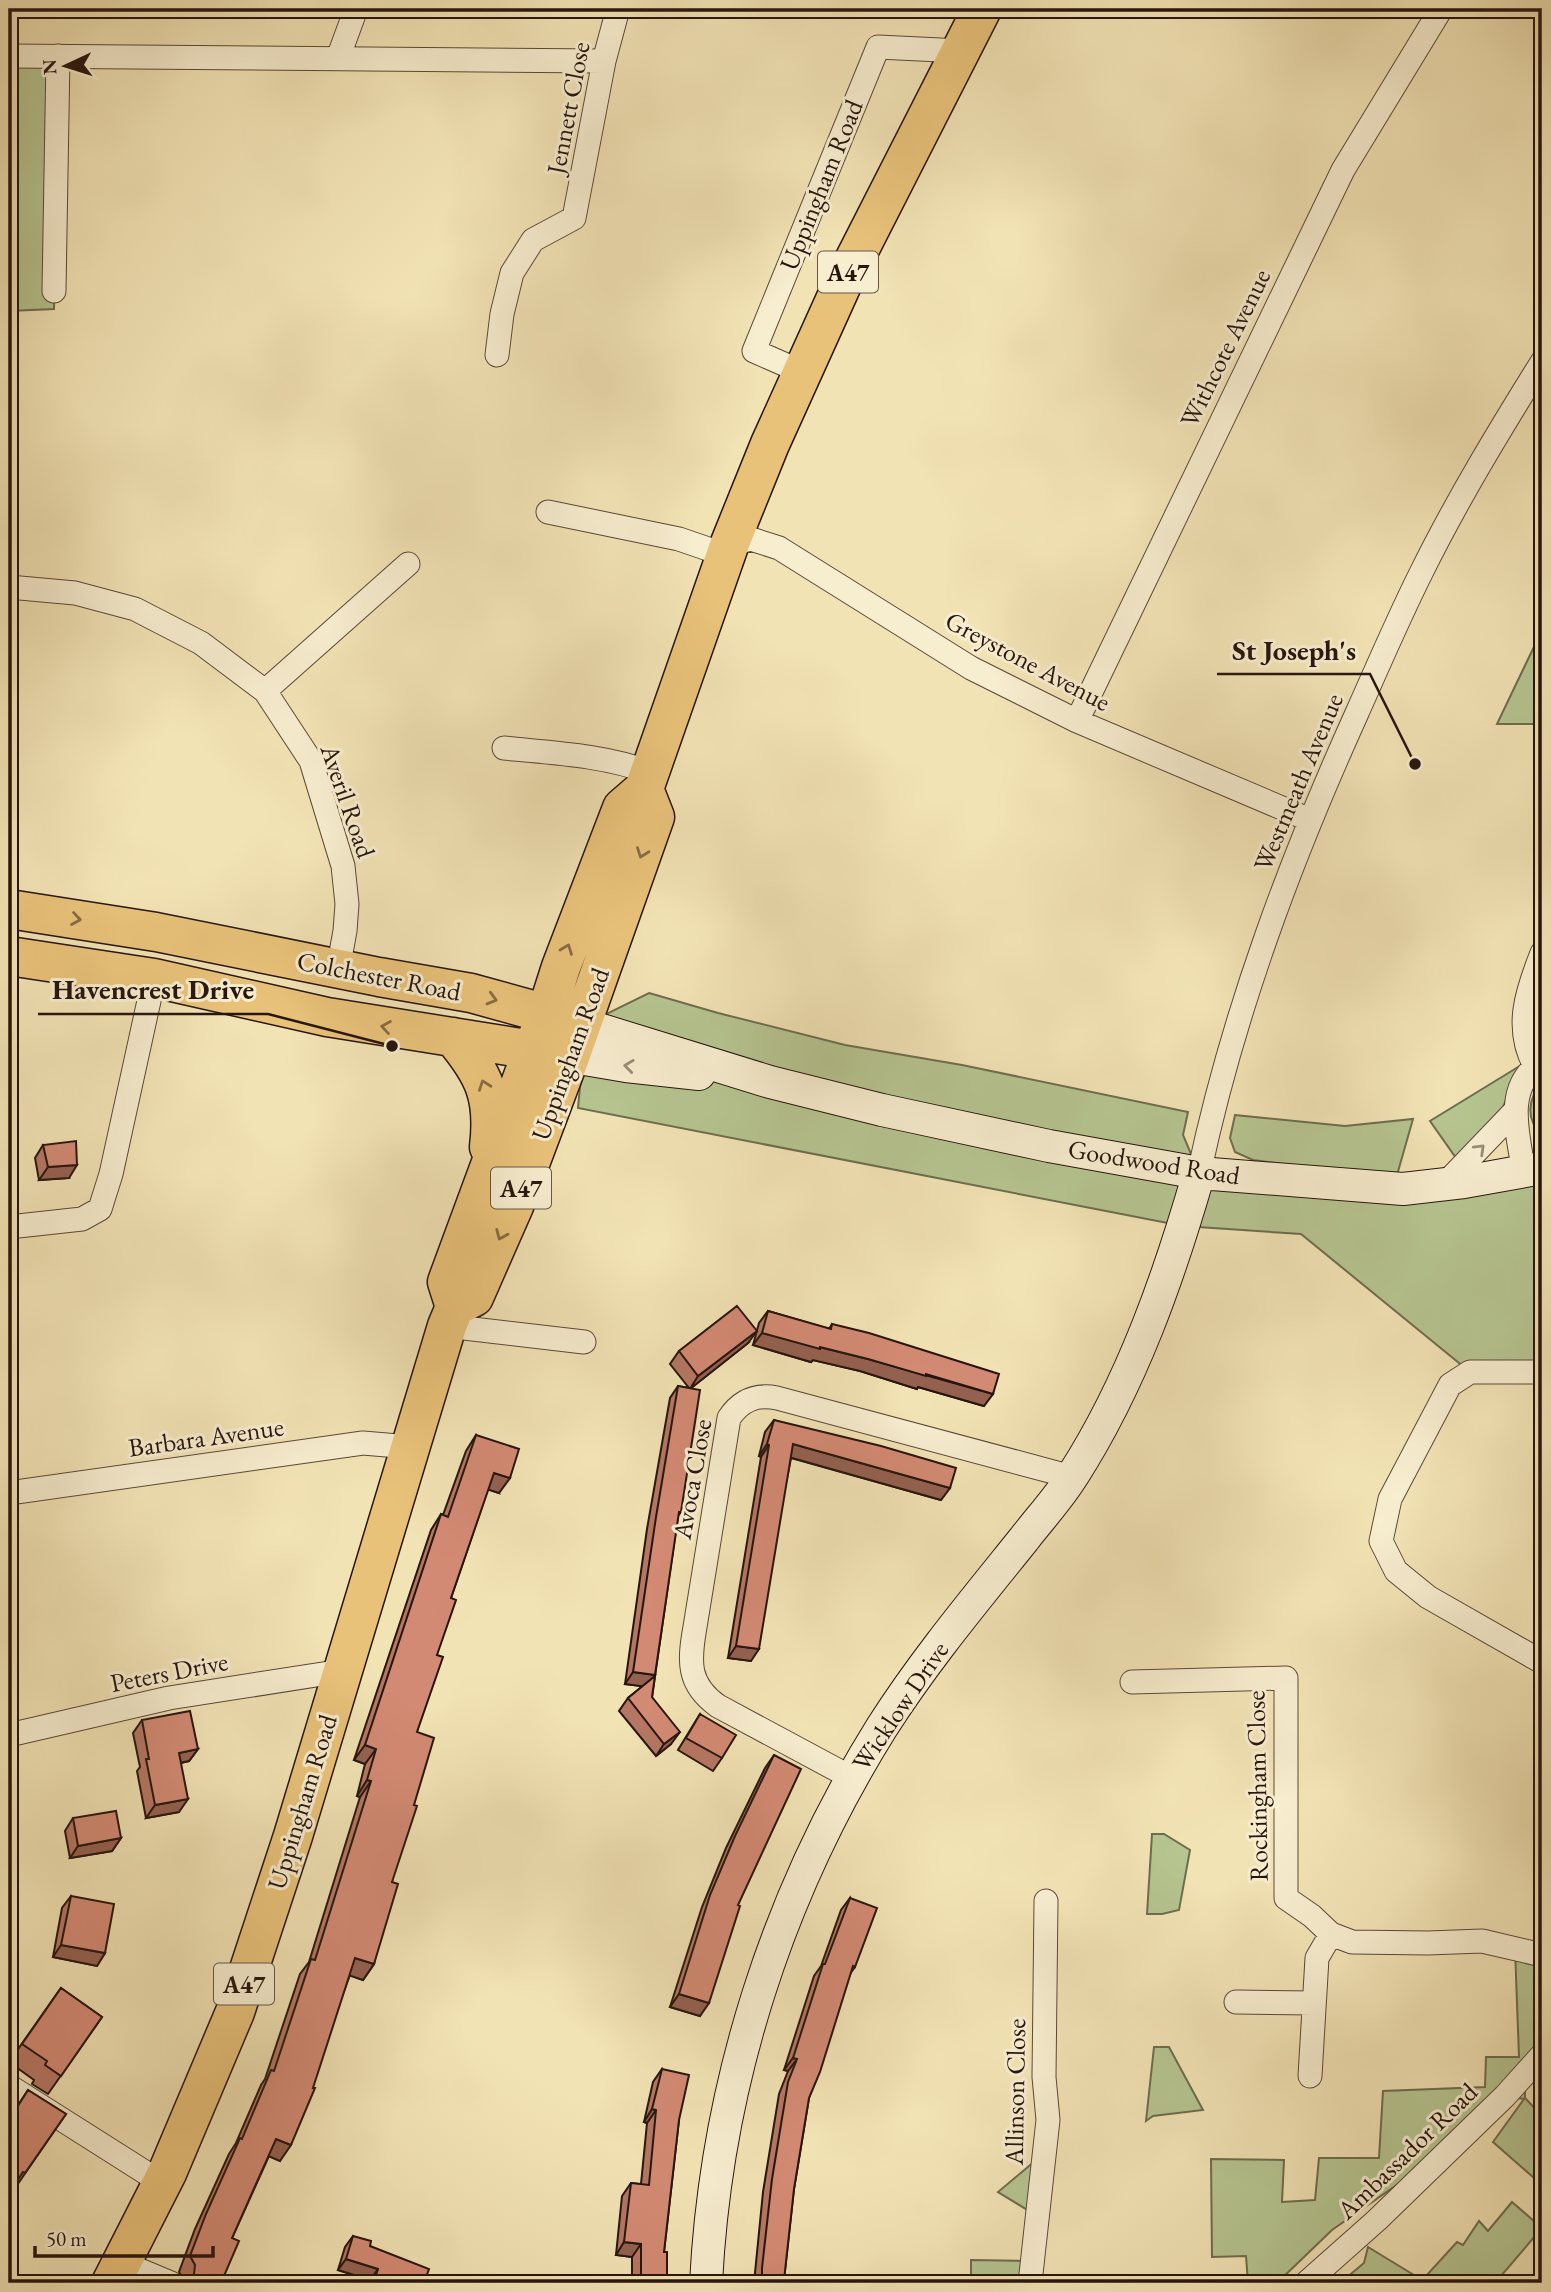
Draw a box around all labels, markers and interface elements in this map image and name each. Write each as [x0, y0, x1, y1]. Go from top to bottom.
north arrow [32, 32, 102, 102]
street label: Jennett Close [538, 39, 597, 179]
text: N [36, 58, 63, 76]
street label: Uppingham Road [771, 94, 871, 275]
road number: A47 [818, 251, 878, 292]
street label: Withcote Avenue [1172, 263, 1278, 433]
street label: Greystone Avenue [940, 603, 1116, 719]
callout: St Joseph's [1217, 625, 1370, 674]
text: St Joseph's [1232, 632, 1356, 668]
street label: Westmeath Avenue [1245, 688, 1351, 876]
street label: Averil Road [312, 739, 384, 863]
one-way arrow [636, 846, 650, 858]
one-way arrow [70, 911, 82, 926]
street label: Colchester Road [294, 943, 465, 1009]
one-way arrow [559, 944, 573, 956]
street label: Uppingham Road [523, 962, 617, 1145]
callout: Havencrest Drive [38, 965, 268, 1014]
text: Havencrest Drive [52, 971, 254, 1007]
one-way arrow [486, 991, 498, 1005]
one-way arrow [380, 1020, 392, 1035]
one-way arrow [623, 1058, 635, 1073]
one-way arrow [478, 1080, 492, 1092]
street label: Goodwood Road [1066, 1132, 1243, 1192]
one-way arrow [1472, 1144, 1485, 1157]
road number: A47 [491, 1168, 551, 1208]
one-way arrow [495, 1227, 509, 1240]
street label: Barbara Avenue [126, 1409, 286, 1465]
street label: Avoca Close [665, 1416, 719, 1543]
street label: Wicklow Drive [844, 1634, 956, 1778]
street label: Peters Drive [107, 1644, 231, 1700]
street label: Rockingham Close [1238, 1690, 1276, 1882]
street label: Uppingham Road [259, 1710, 345, 1894]
road number: A47 [214, 1964, 274, 2005]
street label: Allinson Close [997, 2018, 1033, 2167]
street label: Ambassador Road [1329, 2075, 1485, 2227]
scale bar [35, 2215, 214, 2259]
text: 50 m [46, 2225, 87, 2252]

